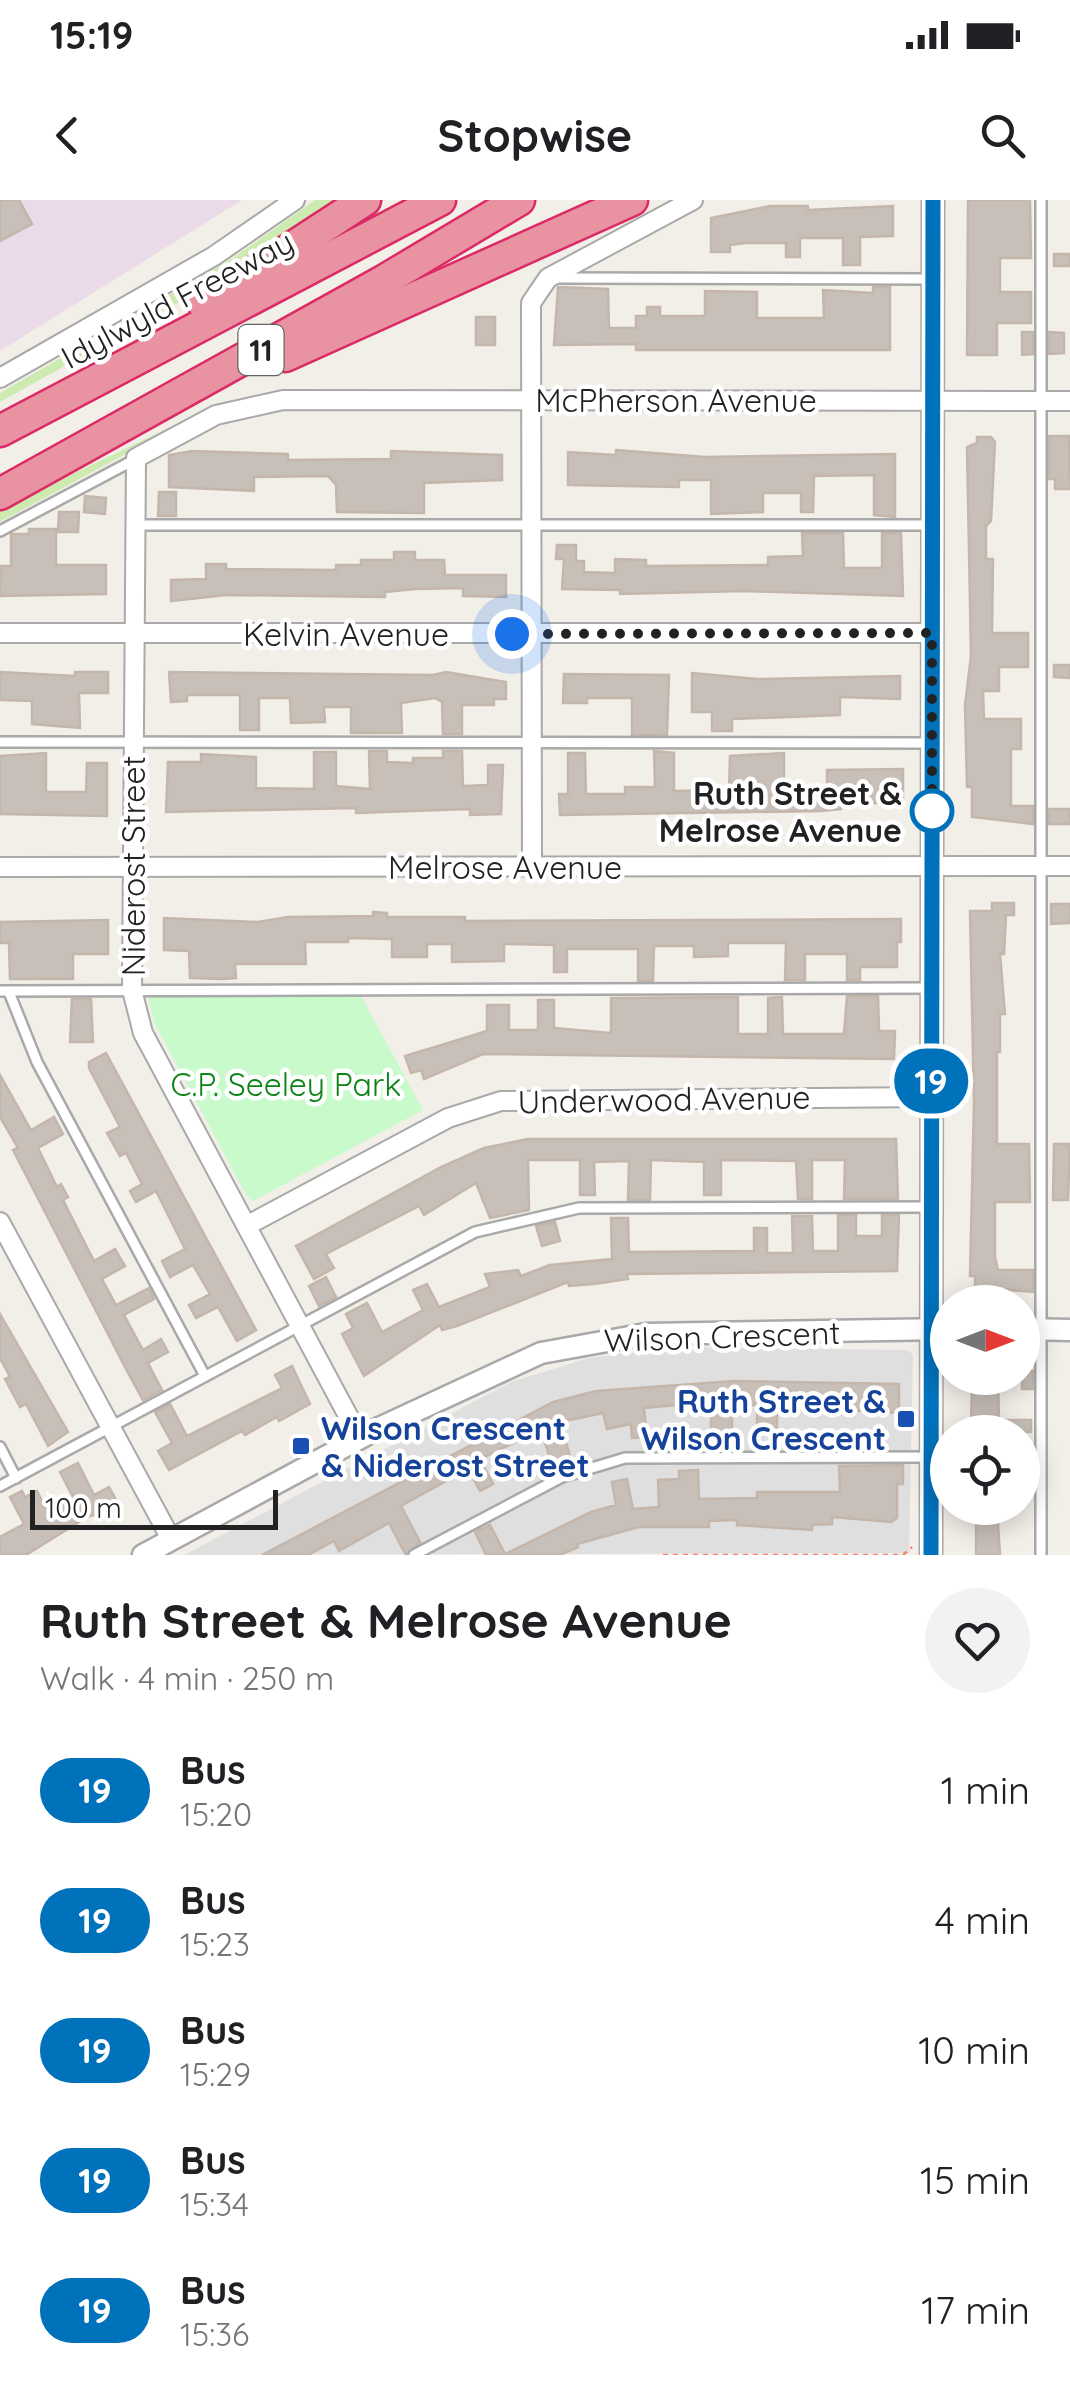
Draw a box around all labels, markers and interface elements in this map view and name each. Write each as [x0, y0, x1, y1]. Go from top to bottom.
text: 15:19 [50, 11, 133, 59]
text: Stopwise [438, 107, 632, 163]
icon: back [40, 108, 95, 163]
icon: search [975, 108, 1030, 163]
street label: Idylwyld Freeway [54, 221, 300, 377]
road number: 11 [238, 325, 284, 375]
street label: McPherson Avenue [535, 380, 817, 420]
your location [487, 609, 537, 659]
street label: Kelvin Avenue [243, 614, 449, 654]
street label: Niderost Street [113, 756, 153, 976]
place label: Ruth Street & Melrose Avenue [659, 773, 902, 850]
marker: Ruth Street & Melrose Avenue [911, 790, 953, 832]
street label: Melrose Avenue [388, 847, 622, 887]
line badge: 19 [886, 1048, 976, 1114]
text: 19 [914, 1059, 948, 1103]
park label: C.P. Seeley Park [171, 1064, 401, 1104]
street label: Underwood Avenue [517, 1076, 811, 1122]
north arrow [930, 1285, 1040, 1395]
map controls [930, 1285, 1040, 1525]
street label: Wilson Crescent [603, 1312, 841, 1360]
place label: Ruth Street & Wilson Crescent [641, 1381, 886, 1458]
place label: Wilson Crescent & Niderost Street [321, 1408, 590, 1485]
marker: Ruth Street & Wilson Crescent [895, 1408, 917, 1430]
button: locate [930, 1415, 1040, 1525]
marker: Wilson Crescent & Niderost Street [290, 1435, 312, 1457]
scale bar [30, 1485, 278, 1530]
text: 100 m [45, 1490, 122, 1525]
button: heart [925, 1588, 1030, 1693]
text: Ruth Street & Melrose Avenue [40, 1590, 732, 1650]
text: Walk · 4 min · 250 m [40, 1658, 334, 1698]
text: Bus [180, 1746, 246, 1794]
text: 1 min [941, 1766, 1030, 1814]
text: 19 [78, 1768, 112, 1812]
text: 15:20 [180, 1794, 252, 1834]
text: Bus [180, 1876, 246, 1924]
text: 4 min [935, 1896, 1030, 1944]
text: 19 [78, 1898, 112, 1942]
text: 15:23 [180, 1924, 250, 1964]
text: Bus [180, 2006, 246, 2054]
text: 10 min [918, 2026, 1030, 2074]
text: 19 [78, 2028, 112, 2072]
text: 15:29 [180, 2054, 251, 2094]
text: Bus [180, 2136, 246, 2184]
text: 15 min [920, 2156, 1030, 2204]
text: 19 [78, 2158, 112, 2202]
text: 15:34 [180, 2184, 249, 2224]
text: Bus [180, 2266, 246, 2314]
text: 17 min [921, 2286, 1030, 2334]
text: 19 [78, 2288, 112, 2332]
text: 15:36 [180, 2314, 249, 2354]

